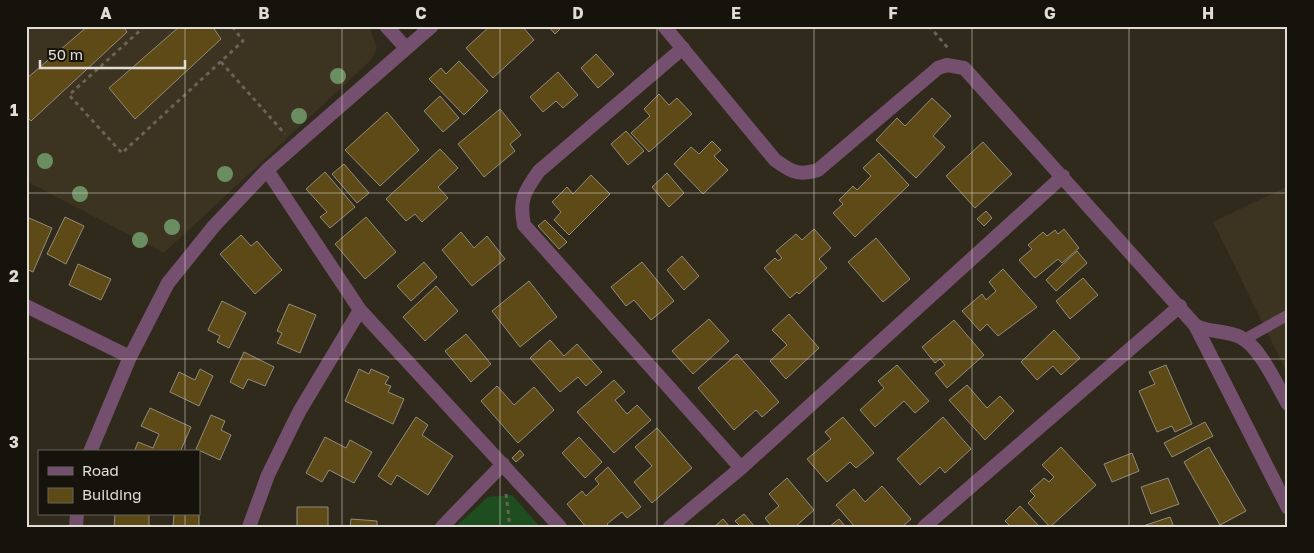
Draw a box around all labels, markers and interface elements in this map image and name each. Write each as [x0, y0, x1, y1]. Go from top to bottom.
text: A [100, 3, 112, 23]
text: B [258, 3, 270, 23]
text: C [415, 3, 427, 23]
text: D [572, 3, 584, 23]
text: E [731, 3, 741, 23]
text: F [888, 3, 898, 23]
text: G [1044, 3, 1056, 23]
text: H [1202, 3, 1214, 23]
scale bar [40, 38, 185, 70]
text: 50 m [48, 45, 83, 63]
text: 1 [10, 100, 18, 120]
text: 2 [9, 266, 19, 286]
text: 3 [9, 432, 19, 452]
legend [38, 450, 200, 516]
text: Road [82, 461, 119, 479]
text: Building [82, 485, 142, 503]

